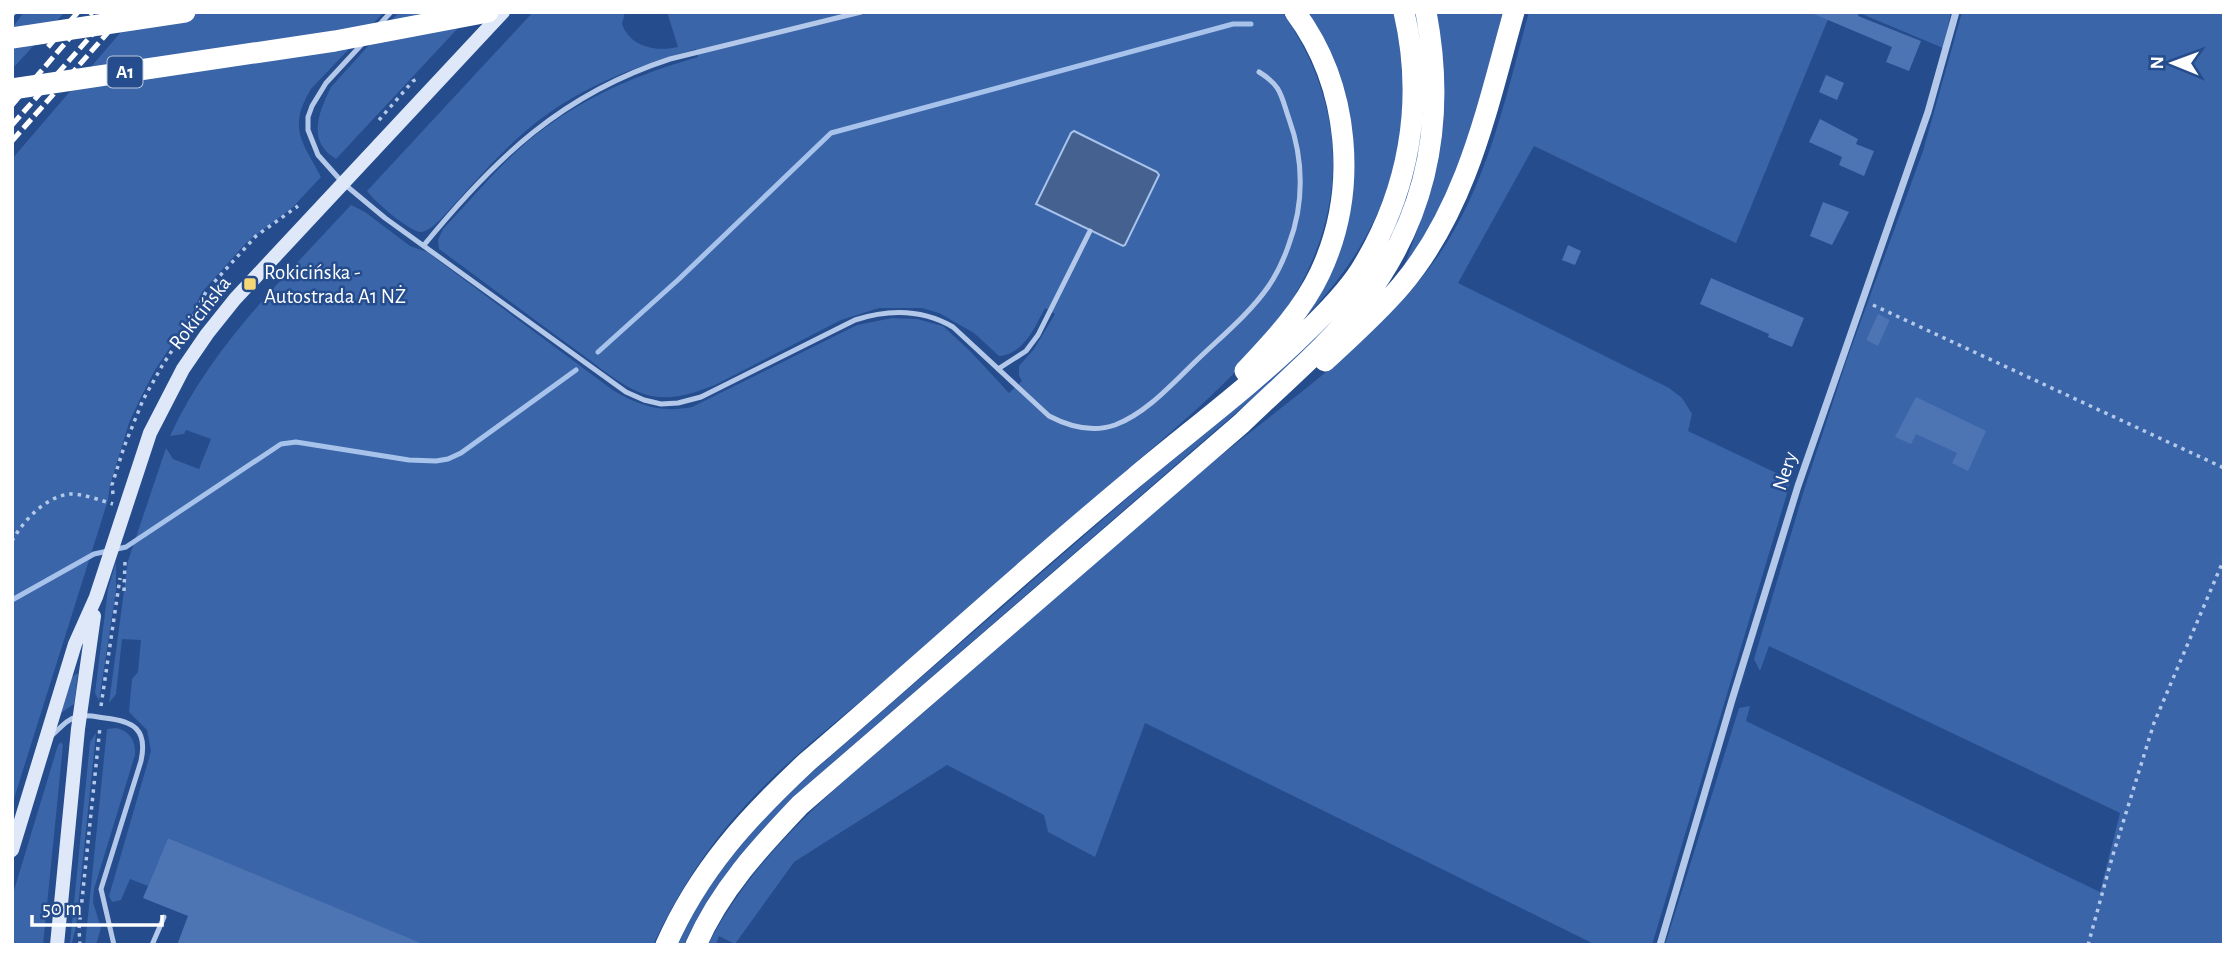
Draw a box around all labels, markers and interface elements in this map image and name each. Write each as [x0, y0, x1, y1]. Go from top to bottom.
north arrow [2138, 28, 2208, 98]
text: N [2148, 56, 2167, 70]
road number: A1 [108, 57, 142, 88]
place label: Rokicińska - Autostrada A1 NŻ [264, 262, 406, 307]
street label: Rokicińska [165, 272, 235, 354]
marker: Rokicińska - Autostrada A1 NŻ [242, 276, 258, 292]
street label: Nery [1769, 449, 1801, 493]
scale bar [32, 884, 161, 928]
text: 50 m [42, 898, 82, 919]

